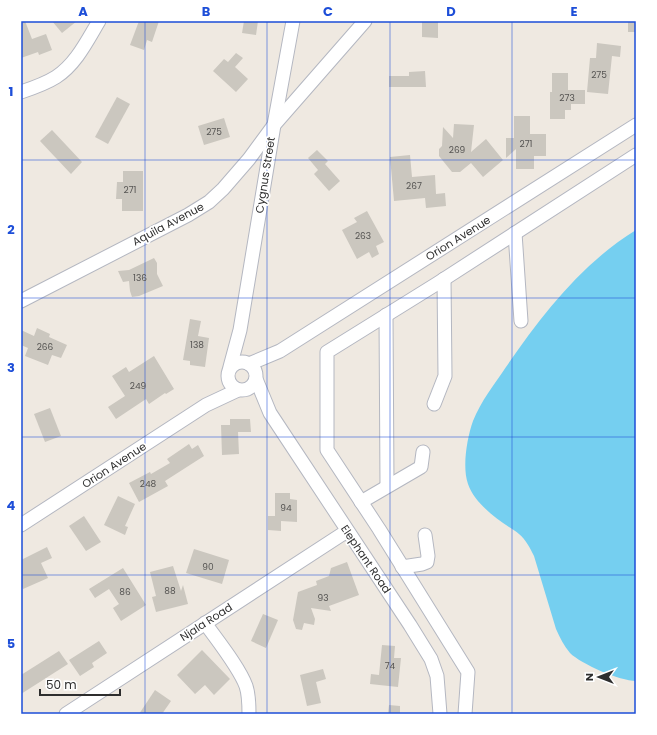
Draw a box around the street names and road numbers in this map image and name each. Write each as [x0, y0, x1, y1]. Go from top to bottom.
street label: Cygnus Street [251, 136, 279, 214]
street label: Aquila Avenue [129, 198, 207, 250]
street label: Orion Avenue [422, 212, 494, 264]
street label: Orion Avenue [79, 438, 149, 492]
street label: Elephant Road [337, 522, 395, 596]
street label: Njala Road [177, 599, 235, 645]

